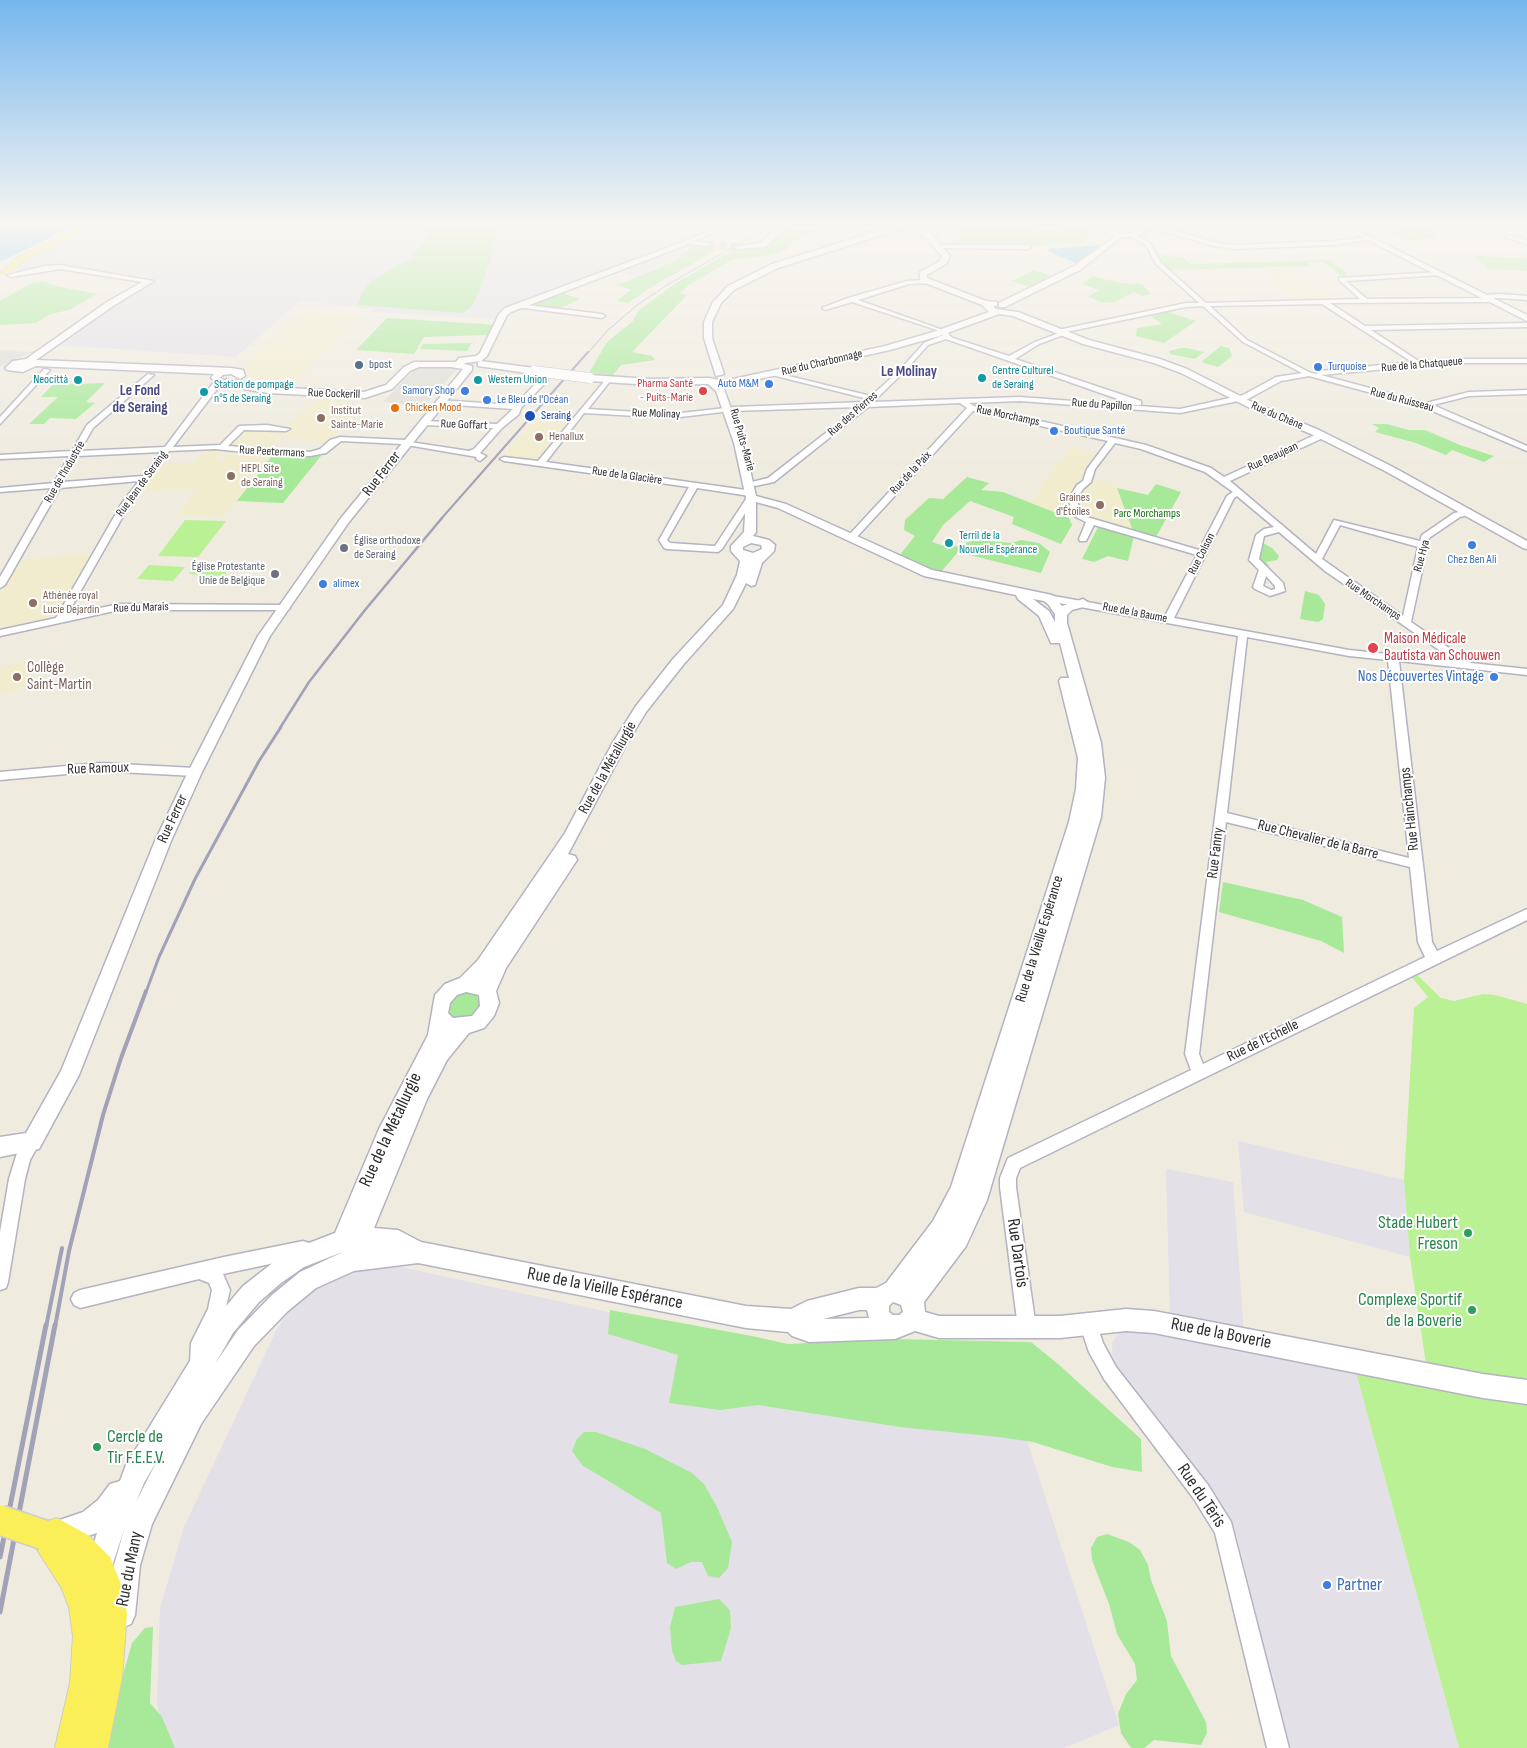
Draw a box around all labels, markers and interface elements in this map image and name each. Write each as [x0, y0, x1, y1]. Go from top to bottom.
street label: Rue du Charbonnage [780, 347, 864, 379]
street label: Rue de la Chatqueue [1381, 354, 1463, 376]
place label: bpost [369, 358, 392, 372]
marker: bpost [353, 359, 365, 371]
place label: Turquoise [1328, 360, 1367, 374]
marker: Turquoise [1312, 361, 1324, 373]
district label: Le Molinay [881, 363, 937, 381]
place label: Centre Culturel de Seraing [992, 364, 1053, 392]
marker: Centre Culturel de Seraing [976, 372, 988, 384]
place label: Neocittà [33, 373, 68, 387]
place label: Western Union [488, 373, 547, 387]
marker: Neocittà [72, 374, 84, 386]
marker: Western Union [472, 374, 484, 386]
place label: Pharma Santé - Puits-Marie [637, 377, 693, 405]
place label: Auto M&M [718, 377, 759, 391]
place label: Station de pompage n°5 de Seraing [214, 378, 294, 406]
marker: Auto M&M [763, 378, 775, 390]
district label: Le Fond de Seraing [112, 382, 168, 417]
place label: Samory Shop [402, 384, 455, 398]
marker: Samory Shop [459, 385, 471, 397]
marker: Pharma Santé - Puits-Marie [697, 385, 709, 397]
street label: Rue du Ruisseau [1369, 385, 1435, 415]
marker: Station de pompage n°5 de Seraing [198, 386, 210, 398]
street label: Rue Cockerill [308, 386, 360, 402]
street label: Rue des Pierres [825, 388, 881, 440]
place label: Le Bleu de l'Océan [497, 393, 568, 407]
marker: Le Bleu de l'Océan [481, 394, 493, 406]
street label: Rue du Papillon [1071, 396, 1133, 414]
street label: Rue du Chêne [1249, 399, 1305, 433]
place label: Chicken Mood [405, 401, 461, 415]
marker: Chicken Mood [389, 402, 401, 414]
street label: Rue Morchamps [975, 402, 1041, 430]
place label: Institut Sainte-Marie [331, 404, 383, 432]
street label: Rue Molinay [632, 406, 680, 422]
street label: Rue Puits-Marie [726, 407, 758, 473]
marker: Seraing [523, 409, 537, 423]
place label: Seraing [541, 409, 571, 423]
marker: Institut Sainte-Marie [315, 412, 327, 424]
street label: Rue Goffart [440, 417, 488, 433]
place label: Boutique Santé [1064, 424, 1125, 438]
marker: Boutique Santé [1048, 425, 1060, 437]
place label: Henallux [549, 430, 584, 444]
marker: Henallux [533, 431, 545, 443]
street label: Rue de l'Industrie [41, 438, 89, 506]
street label: Rue Beaujean [1246, 439, 1300, 475]
street label: Rue Peetermans [239, 443, 305, 461]
street label: Rue Jean de Seraing [113, 448, 171, 520]
street label: Rue Ferrer [359, 448, 405, 500]
street label: Rue de la Paix [887, 448, 935, 498]
place label: HEPL Site de Seraing [241, 462, 283, 490]
street label: Rue de la Glacière [591, 464, 663, 488]
marker: HEPL Site de Seraing [225, 470, 237, 482]
place label: Graines d'Étoiles [1056, 491, 1090, 519]
marker: Graines d'Étoiles [1094, 499, 1106, 511]
park label: Parc Morchamps [1114, 507, 1180, 521]
place label: Terril de la Nouvelle Espérance [959, 529, 1037, 557]
street label: Rue Colson [1185, 531, 1219, 577]
place label: Église orthodoxe de Seraing [354, 534, 421, 562]
marker: Terril de la Nouvelle Espérance [943, 537, 955, 549]
street label: Rue Hya [1411, 538, 1433, 574]
marker: Chez Ben Ali [1466, 539, 1478, 551]
marker: Église orthodoxe de Seraing [338, 542, 350, 554]
place label: Chez Ben Ali [1447, 553, 1497, 567]
place label: Église Protestante Unie de Belgique [192, 560, 265, 588]
marker: Église Protestante Unie de Belgique [269, 568, 281, 580]
street label: Rue Morchamps [1342, 576, 1404, 624]
place label: alimex [333, 577, 359, 591]
marker: alimex [317, 578, 329, 590]
place label: Athénée royal Lucie Dejardin [43, 589, 99, 617]
marker: Athénée royal Lucie Dejardin [27, 597, 39, 609]
street label: Rue du Marais [113, 600, 169, 616]
street label: Rue de la Baume [1102, 600, 1168, 626]
place label: Maison Médicale Bautista van Schouwen [1384, 630, 1500, 665]
marker: Maison Médicale Bautista van Schouwen [1366, 641, 1380, 655]
place label: Collège Saint-Martin [27, 659, 92, 694]
place label: Nos Découvertes Vintage [1358, 668, 1484, 686]
marker: Collège Saint-Martin [11, 671, 23, 683]
marker: Nos Découvertes Vintage [1488, 671, 1500, 683]
street label: Rue de la Métallurgie [575, 719, 641, 817]
street label: Rue Ramoux [67, 759, 129, 779]
street label: Rue Hainchamps [1397, 766, 1423, 852]
street label: Rue Ferrer [154, 792, 192, 846]
street label: Rue Chevalier de la Barre [1256, 816, 1380, 864]
street label: Rue Fanny [1204, 826, 1228, 880]
street label: Rue de la Vieille Espérance [1012, 873, 1068, 1005]
street label: Rue de l'Echelle [1224, 1016, 1302, 1066]
street label: Rue de la Métallurgie [355, 1069, 427, 1191]
place label: Stade Hubert Freson [1378, 1212, 1458, 1254]
street label: Rue Dartois [1001, 1217, 1033, 1289]
marker: Stade Hubert Freson [1462, 1227, 1474, 1239]
street label: Rue de la Vieille Espérance [525, 1263, 685, 1315]
place label: Complexe Sportif de la Boverie [1358, 1289, 1462, 1332]
marker: Complexe Sportif de la Boverie [1466, 1304, 1478, 1316]
street label: Rue de la Boverie [1169, 1314, 1273, 1354]
place label: Cercle de Tir F.E.E.V. [107, 1426, 165, 1468]
marker: Cercle de Tir F.E.E.V. [91, 1441, 103, 1453]
street label: Rue du Têris [1172, 1460, 1230, 1532]
street label: Rue du Many [112, 1530, 148, 1608]
place label: Partner [1337, 1574, 1382, 1596]
marker: Partner [1321, 1579, 1333, 1591]

